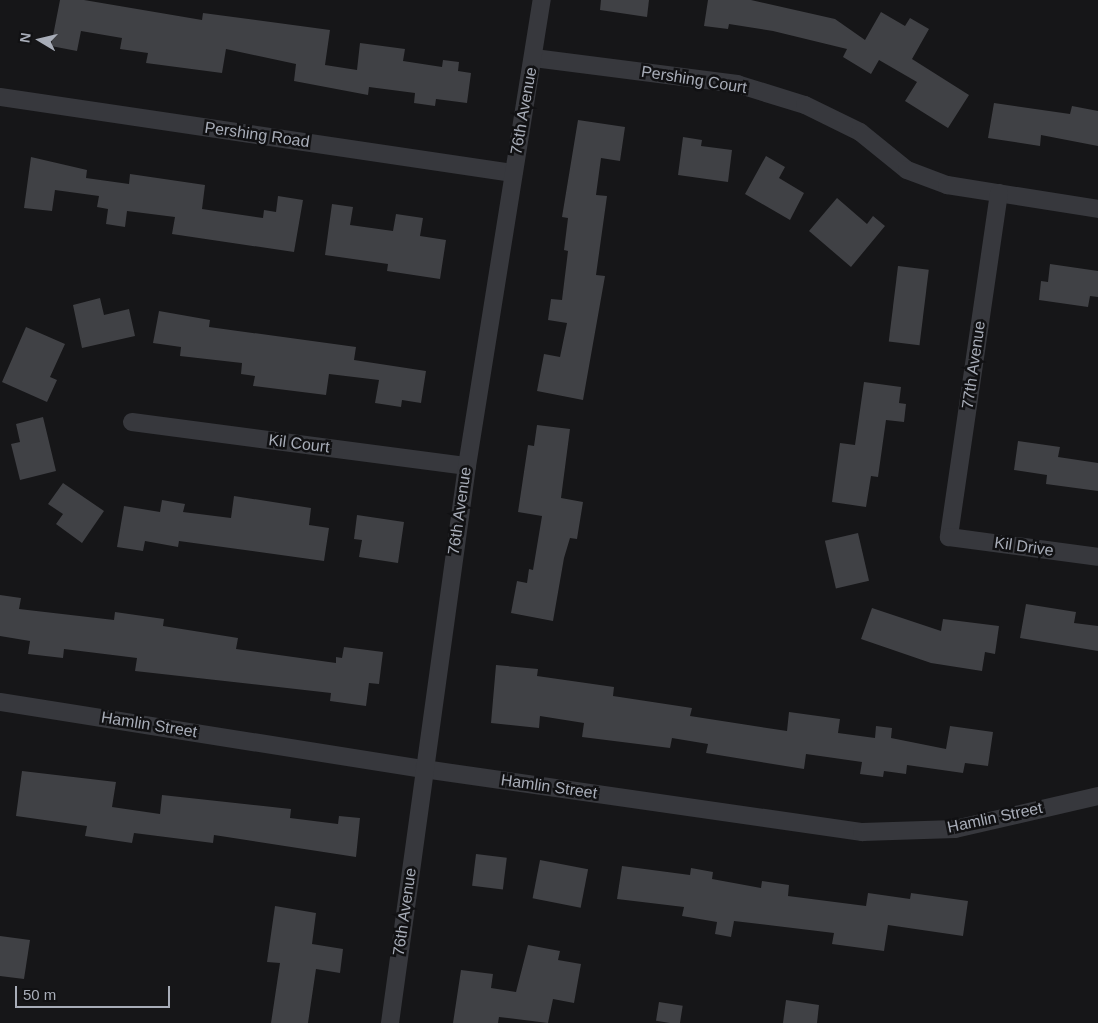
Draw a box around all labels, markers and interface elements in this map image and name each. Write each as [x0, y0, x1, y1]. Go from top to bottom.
north arrow [15, 15, 65, 65]
text: N [16, 31, 34, 44]
street label: Pershing Court [640, 62, 748, 98]
street label: 76th Avenue [507, 65, 541, 157]
street label: Pershing Road [203, 118, 311, 152]
street label: 77th Avenue [958, 319, 990, 411]
street label: Kil Court [267, 431, 331, 457]
street label: 76th Avenue [444, 465, 476, 557]
street label: Kil Drive [993, 533, 1055, 561]
street label: Hamlin Street [100, 708, 198, 742]
street label: Hamlin Street [500, 771, 598, 803]
street label: Hamlin Street [946, 799, 1044, 837]
street label: 76th Avenue [389, 866, 421, 958]
scale bar [18, 976, 172, 1008]
text: 50 m [23, 986, 56, 1003]

